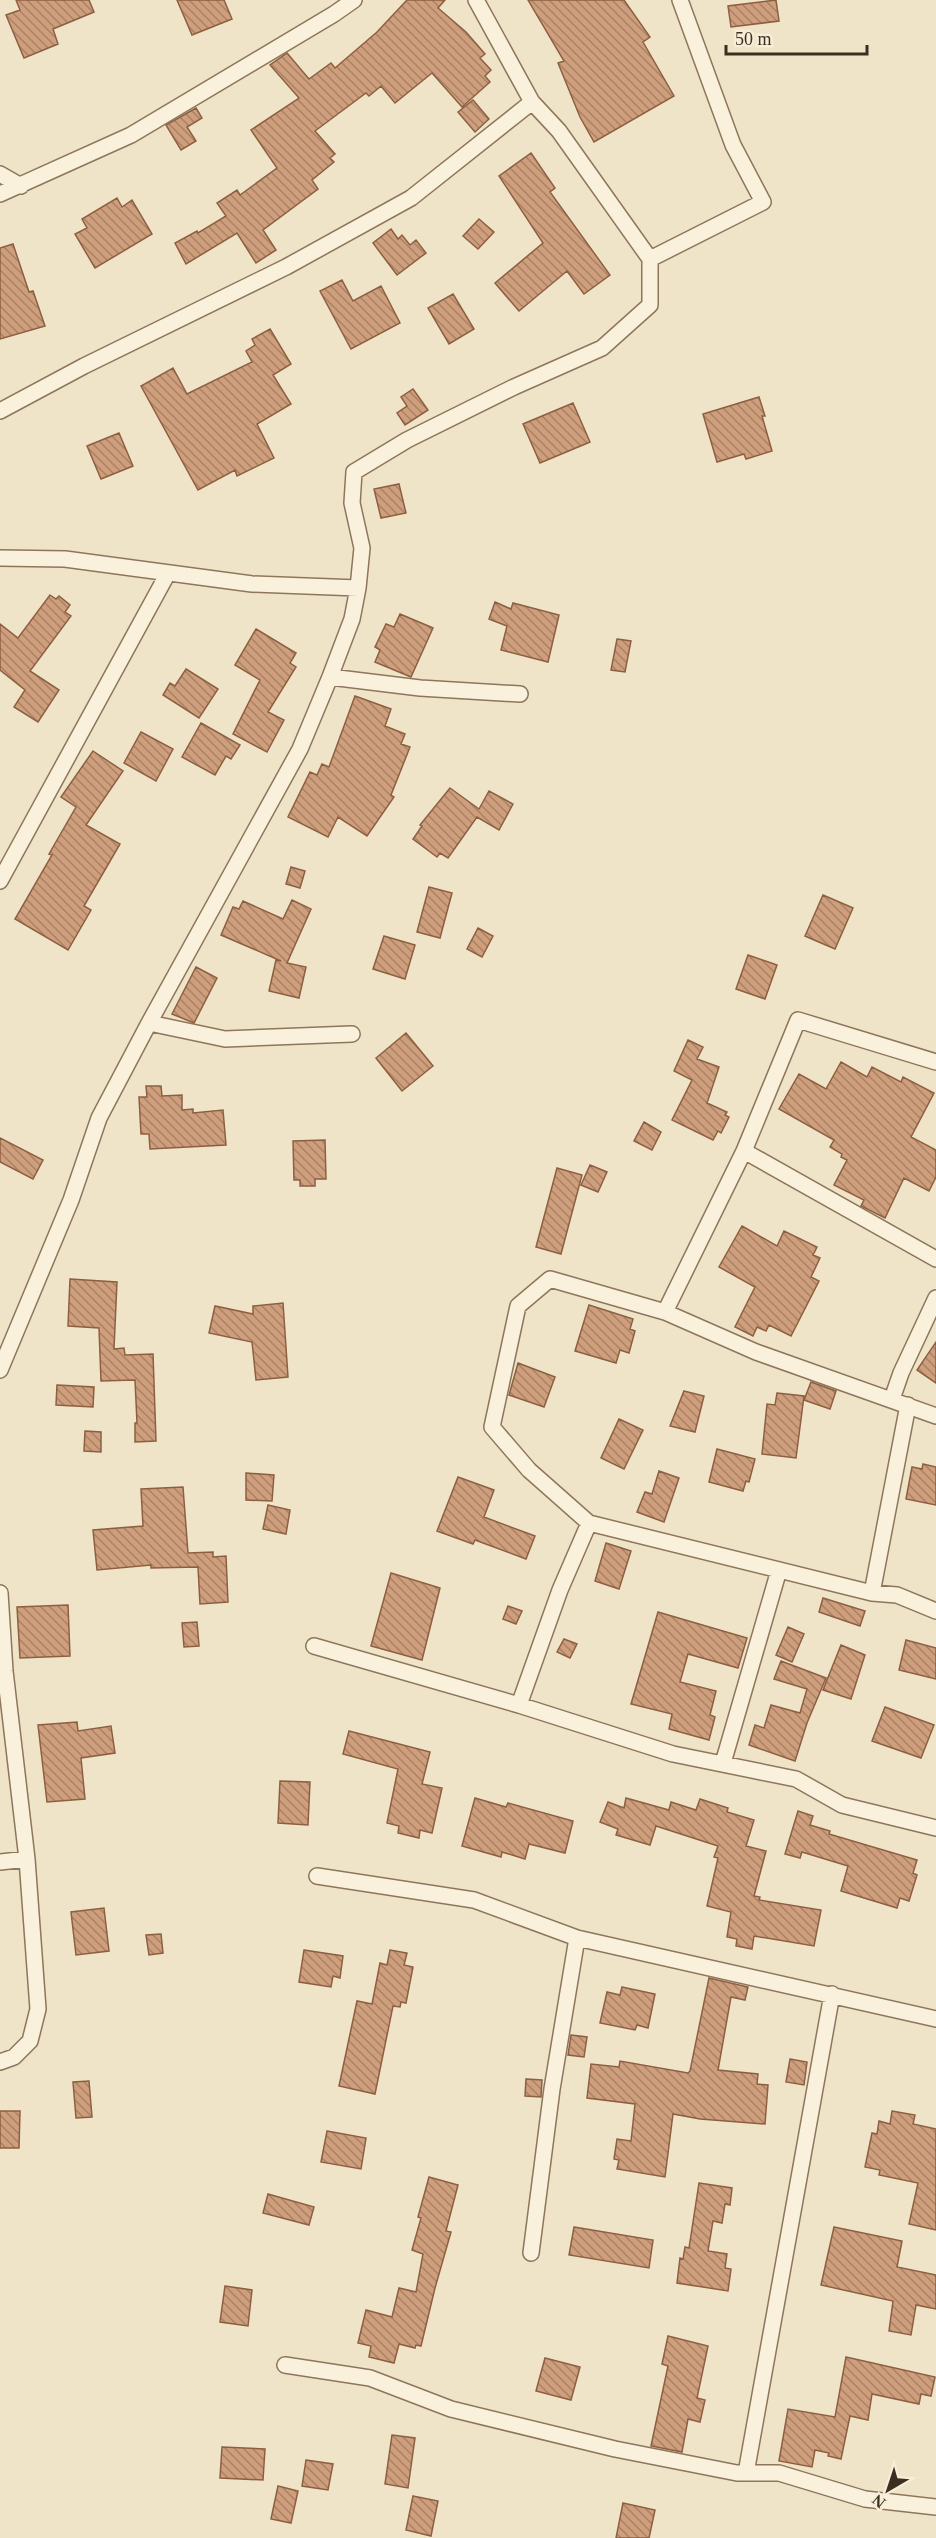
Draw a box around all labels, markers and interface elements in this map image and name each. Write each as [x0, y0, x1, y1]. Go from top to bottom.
scale bar [726, 18, 867, 56]
text: 50 m [735, 29, 772, 49]
north arrow [858, 2460, 918, 2520]
text: N [869, 2491, 889, 2512]

